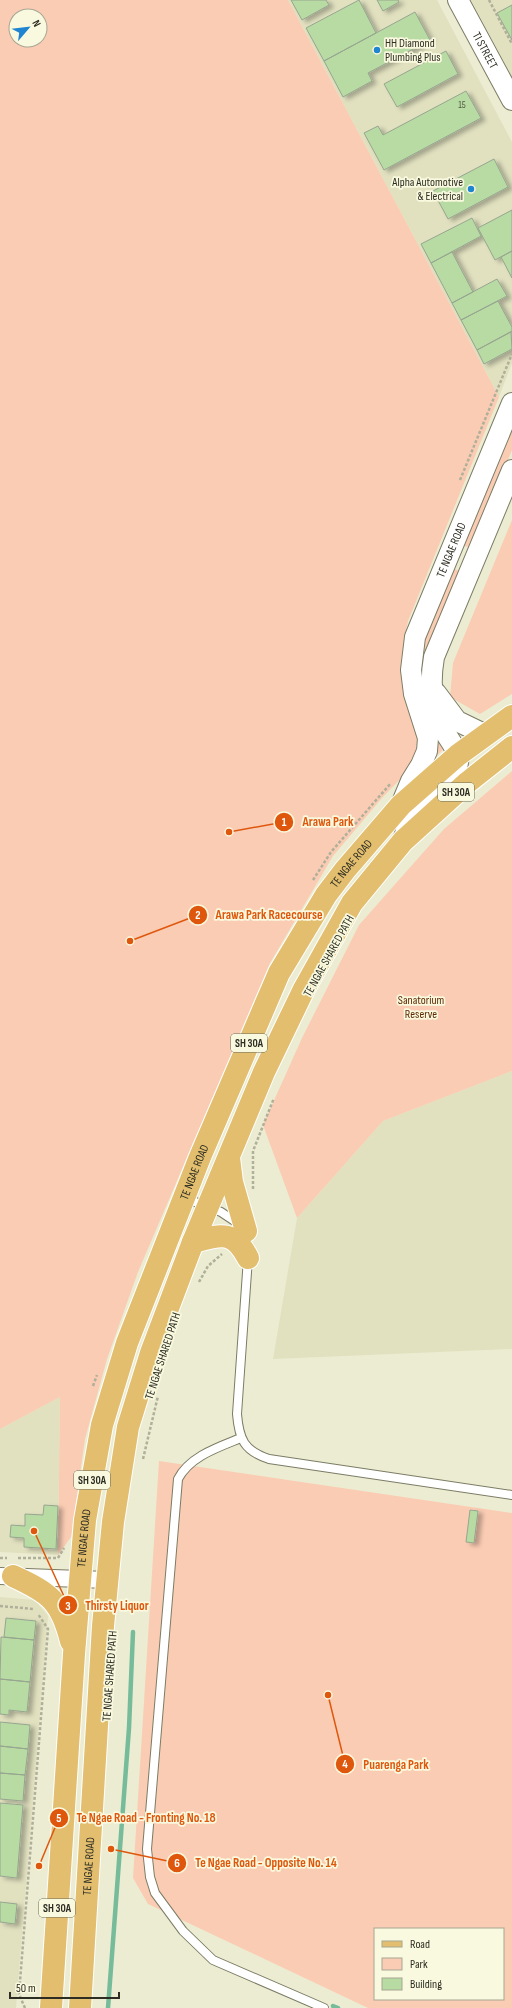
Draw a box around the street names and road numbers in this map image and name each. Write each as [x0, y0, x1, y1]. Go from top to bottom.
street label: TI STREET [469, 29, 501, 71]
street label: TE NGAE ROAD [433, 520, 469, 580]
road number: SH 30A [438, 783, 474, 801]
street label: TE NGAE ROAD [327, 836, 376, 891]
street label: TE NGAE SHARED PATH [300, 913, 358, 999]
road number: SH 30A [231, 1034, 267, 1052]
street label: TE NGAE ROAD [176, 1142, 212, 1202]
street label: TE NGAE SHARED PATH [142, 1310, 184, 1402]
road number: SH 30A [74, 1471, 110, 1489]
street label: TE NGAE ROAD [74, 1508, 94, 1568]
street label: TE NGAE SHARED PATH [99, 1630, 121, 1722]
street label: TE NGAE ROAD [79, 1837, 98, 1896]
road number: SH 30A [39, 1899, 75, 1917]

